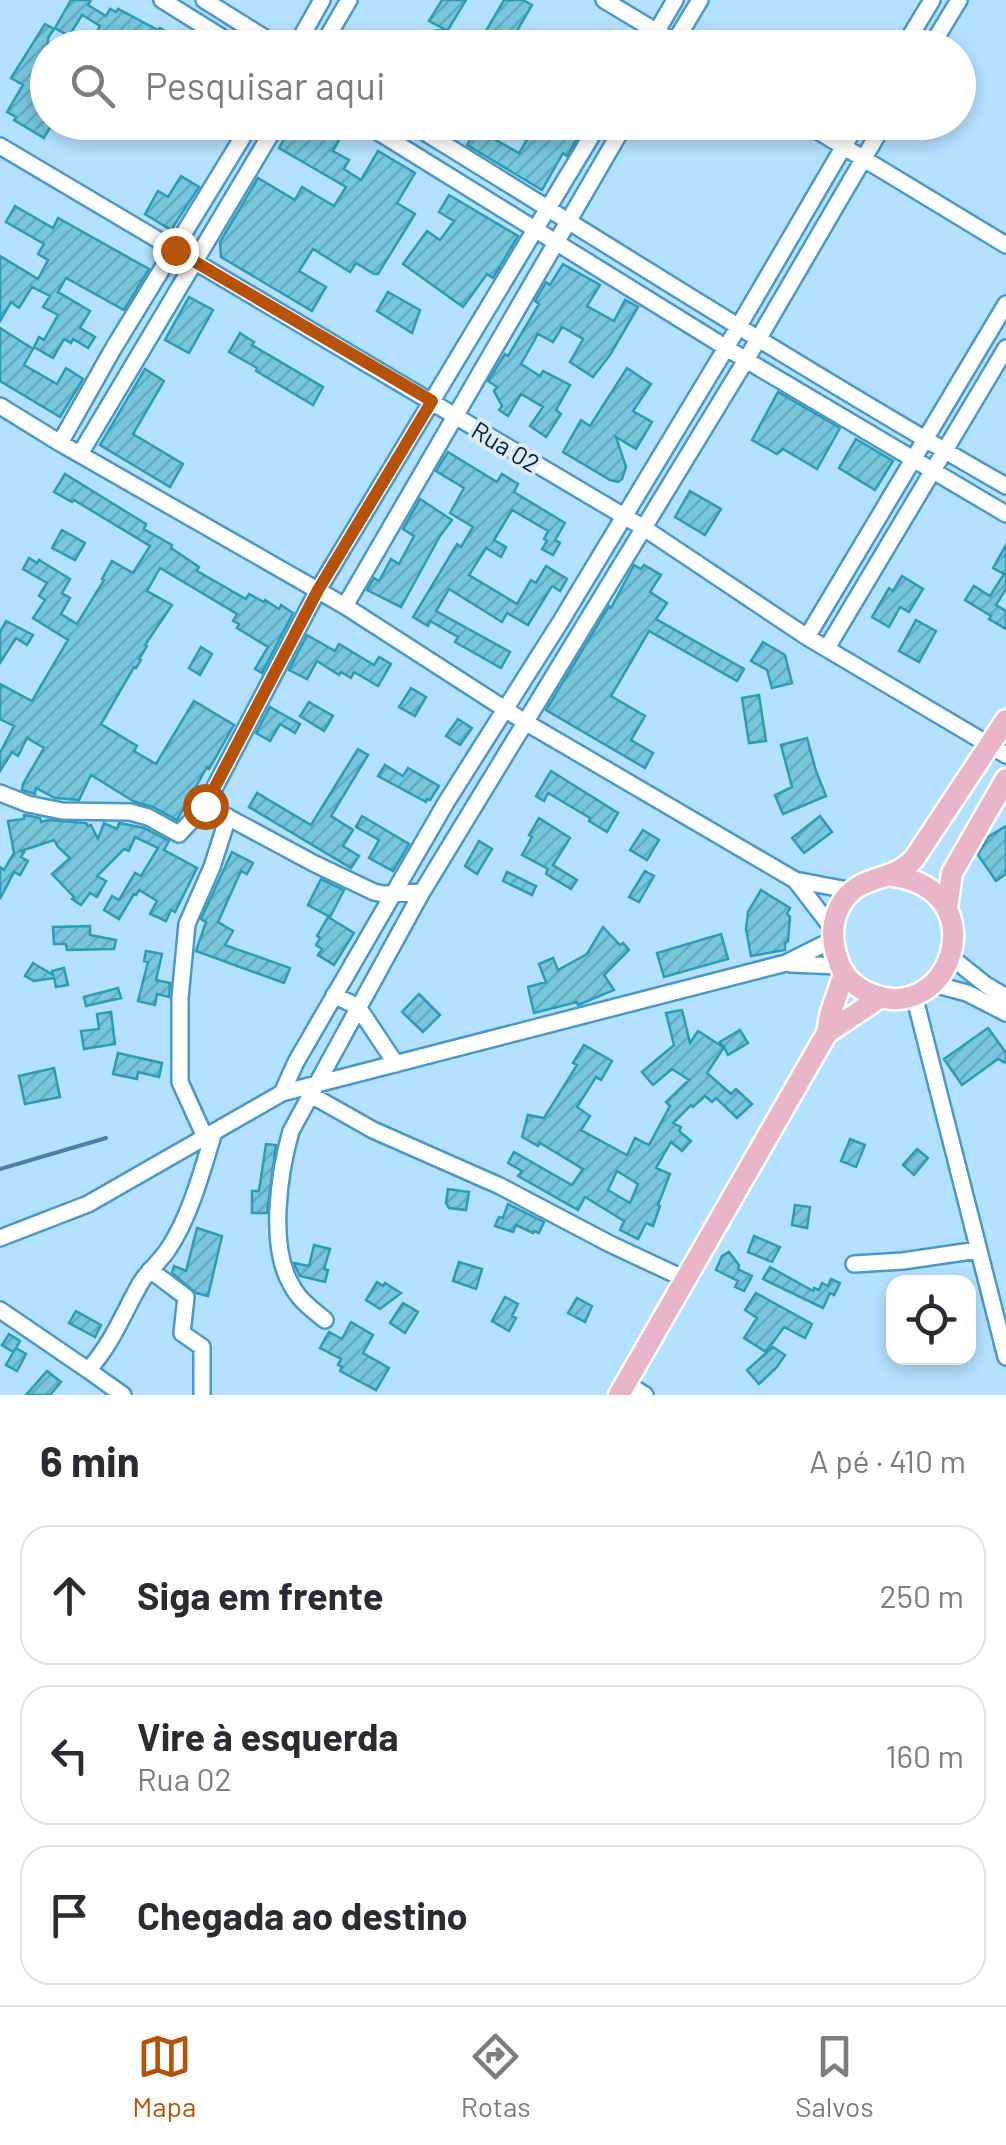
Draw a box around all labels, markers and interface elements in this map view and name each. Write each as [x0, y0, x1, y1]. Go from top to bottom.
search box [30, 30, 976, 140]
icon: search [65, 58, 120, 113]
text: Pesquisar aqui [145, 62, 386, 108]
route end [153, 228, 199, 274]
street label: Rua 02 [467, 414, 545, 478]
route start [183, 784, 229, 830]
map controls [886, 1275, 976, 1365]
button: locate [886, 1275, 976, 1365]
text: 6 min [40, 1435, 140, 1485]
text: A pé · 410 m [809, 1441, 966, 1479]
icon: ahead [42, 1568, 97, 1623]
text: Siga em frente [137, 1572, 383, 1618]
text: 250 m [879, 1576, 964, 1614]
text: Vire à esquerda [137, 1713, 399, 1759]
icon: left [42, 1728, 97, 1783]
text: 160 m [885, 1736, 964, 1774]
text: Rua 02 [137, 1759, 232, 1797]
icon: arrive [42, 1888, 97, 1943]
text: Chegada ao destino [137, 1892, 468, 1938]
tab: Mapa [132, 2029, 196, 2123]
tab: Rotas [461, 2029, 531, 2123]
tab: Salvos [795, 2029, 874, 2123]

